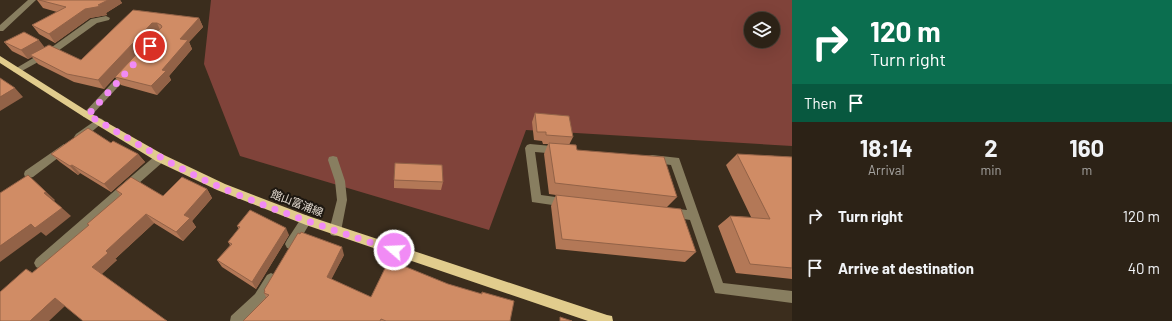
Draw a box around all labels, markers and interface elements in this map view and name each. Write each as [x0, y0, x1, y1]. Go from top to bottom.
map controls [744, 12, 780, 48]
button: layers [744, 12, 780, 48]
text: 120 m [870, 14, 941, 48]
icon: right [804, 16, 856, 68]
pin [133, 29, 167, 63]
icon: arrive [139, 35, 161, 57]
text: Turn right [870, 48, 946, 70]
icon: arrive [845, 92, 867, 114]
text: Then [804, 94, 837, 112]
text: 18:14 [860, 133, 913, 162]
text: 2 [984, 133, 998, 162]
text: 160 [1069, 133, 1104, 162]
text: Arrival [868, 162, 904, 178]
text: min [981, 162, 1002, 178]
text: m [1081, 162, 1092, 178]
street label: 館山富浦線 [269, 187, 325, 218]
icon: right [804, 205, 826, 227]
text: Turn right [838, 207, 903, 225]
text: 120 m [1123, 207, 1160, 225]
position arrow [373, 229, 415, 271]
icon: arrive [804, 257, 826, 279]
text: Arrive at destination [838, 259, 974, 277]
text: 40 m [1128, 259, 1160, 277]

